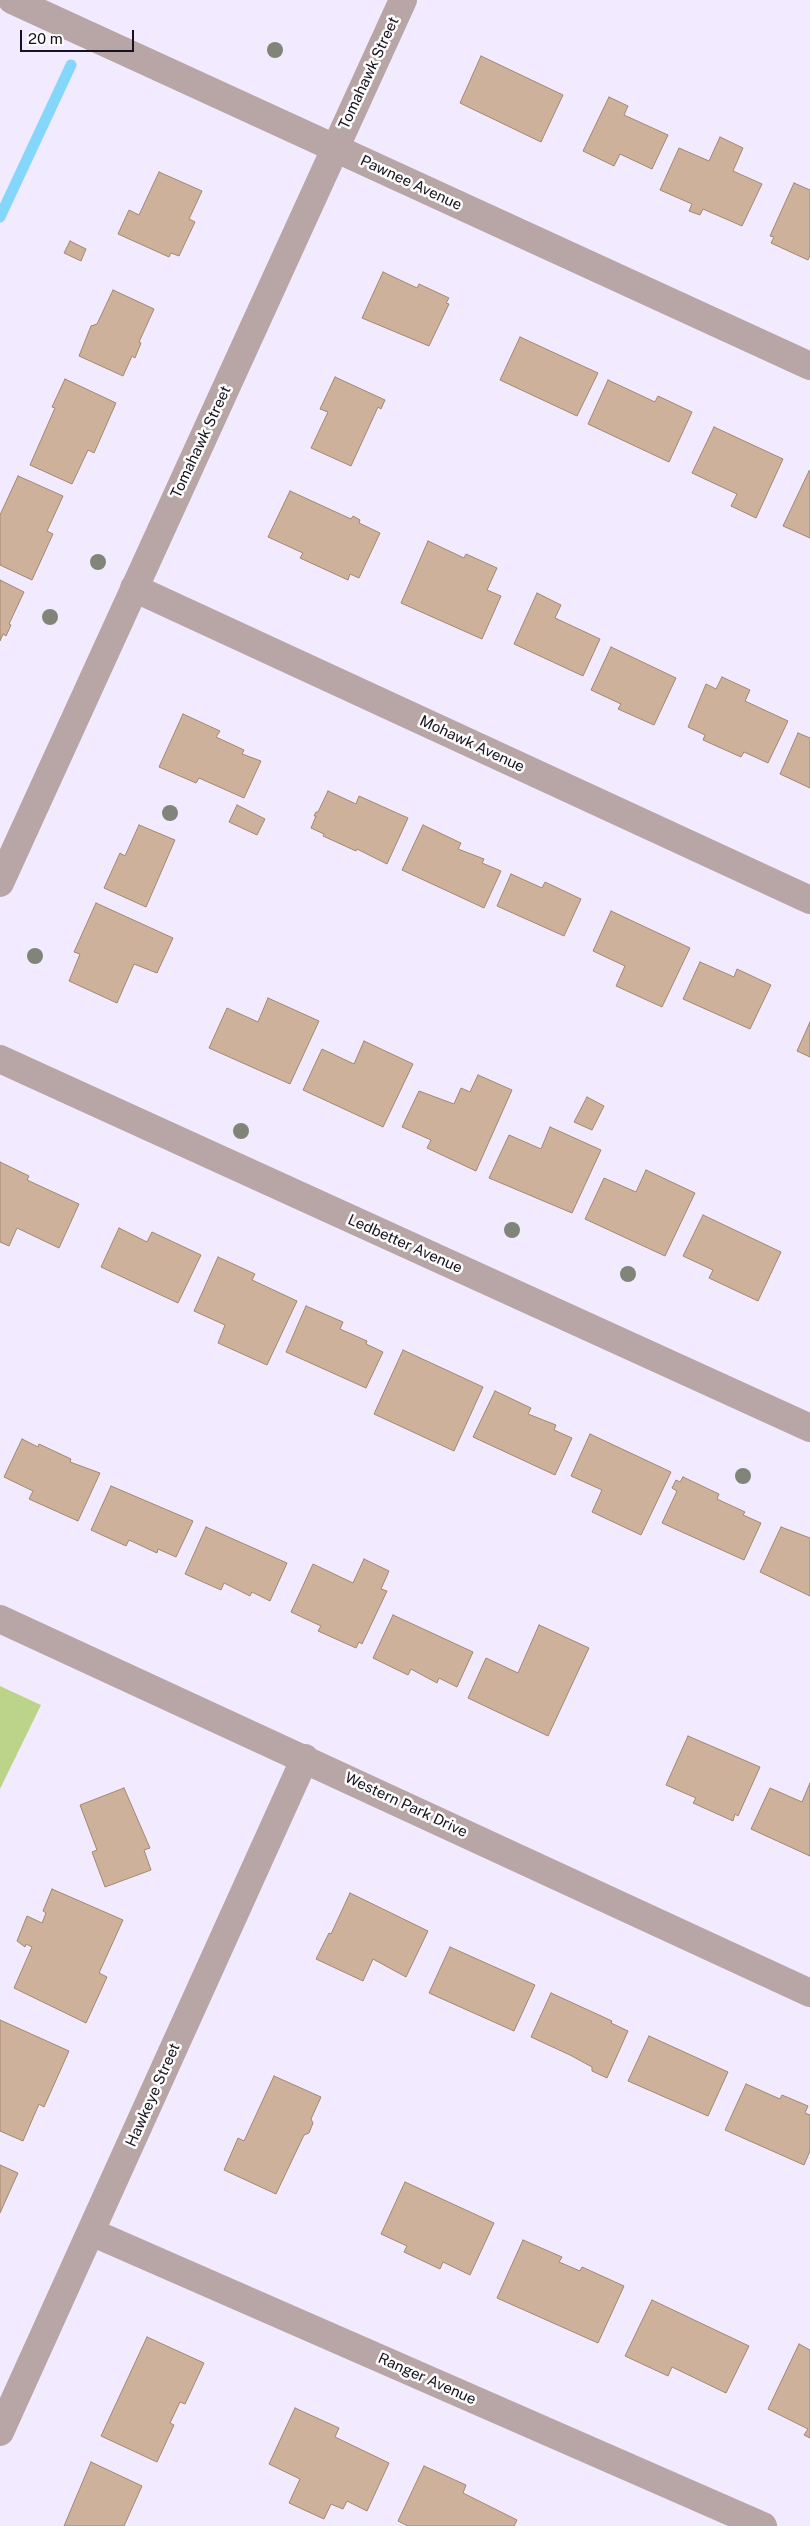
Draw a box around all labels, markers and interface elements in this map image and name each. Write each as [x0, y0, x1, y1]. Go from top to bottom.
street label: Tomahawk Street [335, 14, 403, 132]
scale bar [22, 20, 136, 52]
text: 20 m [28, 30, 63, 47]
street label: Pawnee Avenue [357, 152, 465, 214]
street label: Tomahawk Street [167, 383, 235, 501]
street label: Mohawk Avenue [417, 712, 527, 776]
street label: Ledbetter Avenue [345, 1211, 465, 1277]
street label: Western Park Drive [342, 1769, 470, 1841]
street label: Hawkeye Street [122, 2040, 184, 2150]
street label: Ranger Avenue [375, 2349, 479, 2409]

